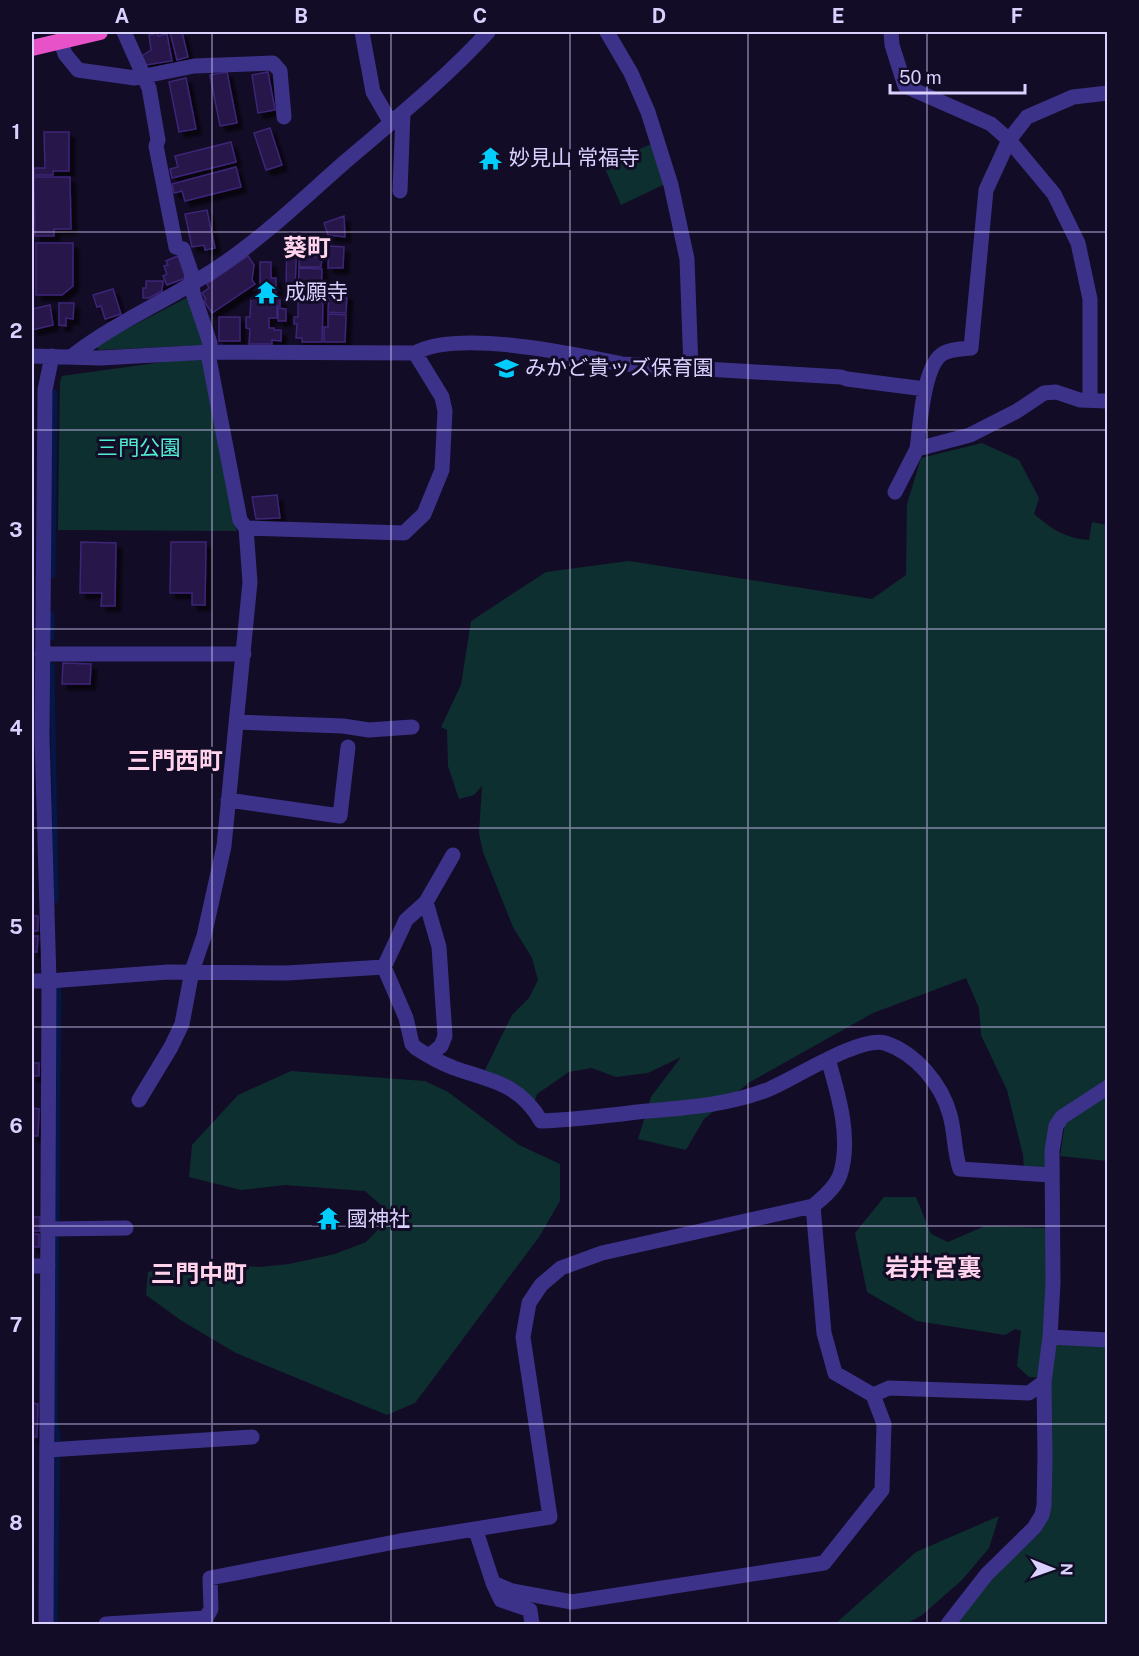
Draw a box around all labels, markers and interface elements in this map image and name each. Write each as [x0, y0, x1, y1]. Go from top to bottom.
text: A [115, 4, 129, 28]
text: B [294, 4, 308, 28]
text: C [473, 4, 487, 28]
text: D [652, 4, 666, 28]
text: E [832, 4, 844, 28]
text: F [1011, 4, 1023, 28]
scale bar [890, 57, 1025, 95]
text: 50 m [899, 67, 942, 88]
text: 1 [12, 120, 20, 144]
temple icon: 妙見山 常福寺 [478, 145, 504, 171]
place label: 妙見山 常福寺 [509, 145, 640, 170]
district label: 葵町 [283, 233, 331, 261]
temple icon: 成願寺 [254, 279, 280, 305]
place label: 成願寺 [285, 279, 348, 304]
text: 2 [10, 319, 22, 343]
school or university icon: みかど貴ッズ保育園 [494, 355, 520, 381]
place label: みかど貴ッズ保育園 [525, 355, 714, 380]
park label: 三門公園 [97, 435, 181, 460]
text: 3 [9, 518, 23, 542]
text: 4 [9, 716, 23, 740]
district label: 三門西町 [127, 746, 223, 774]
text: 5 [9, 915, 23, 939]
text: 6 [9, 1114, 23, 1138]
temple icon: 國神社 [316, 1206, 342, 1232]
place label: 國神社 [347, 1206, 410, 1231]
district label: 岩井宮裏 [885, 1253, 981, 1281]
district label: 三門中町 [151, 1259, 247, 1287]
text: 7 [10, 1313, 22, 1337]
text: 8 [9, 1511, 23, 1535]
north arrow [1022, 1539, 1082, 1599]
text: N [1057, 1563, 1076, 1576]

